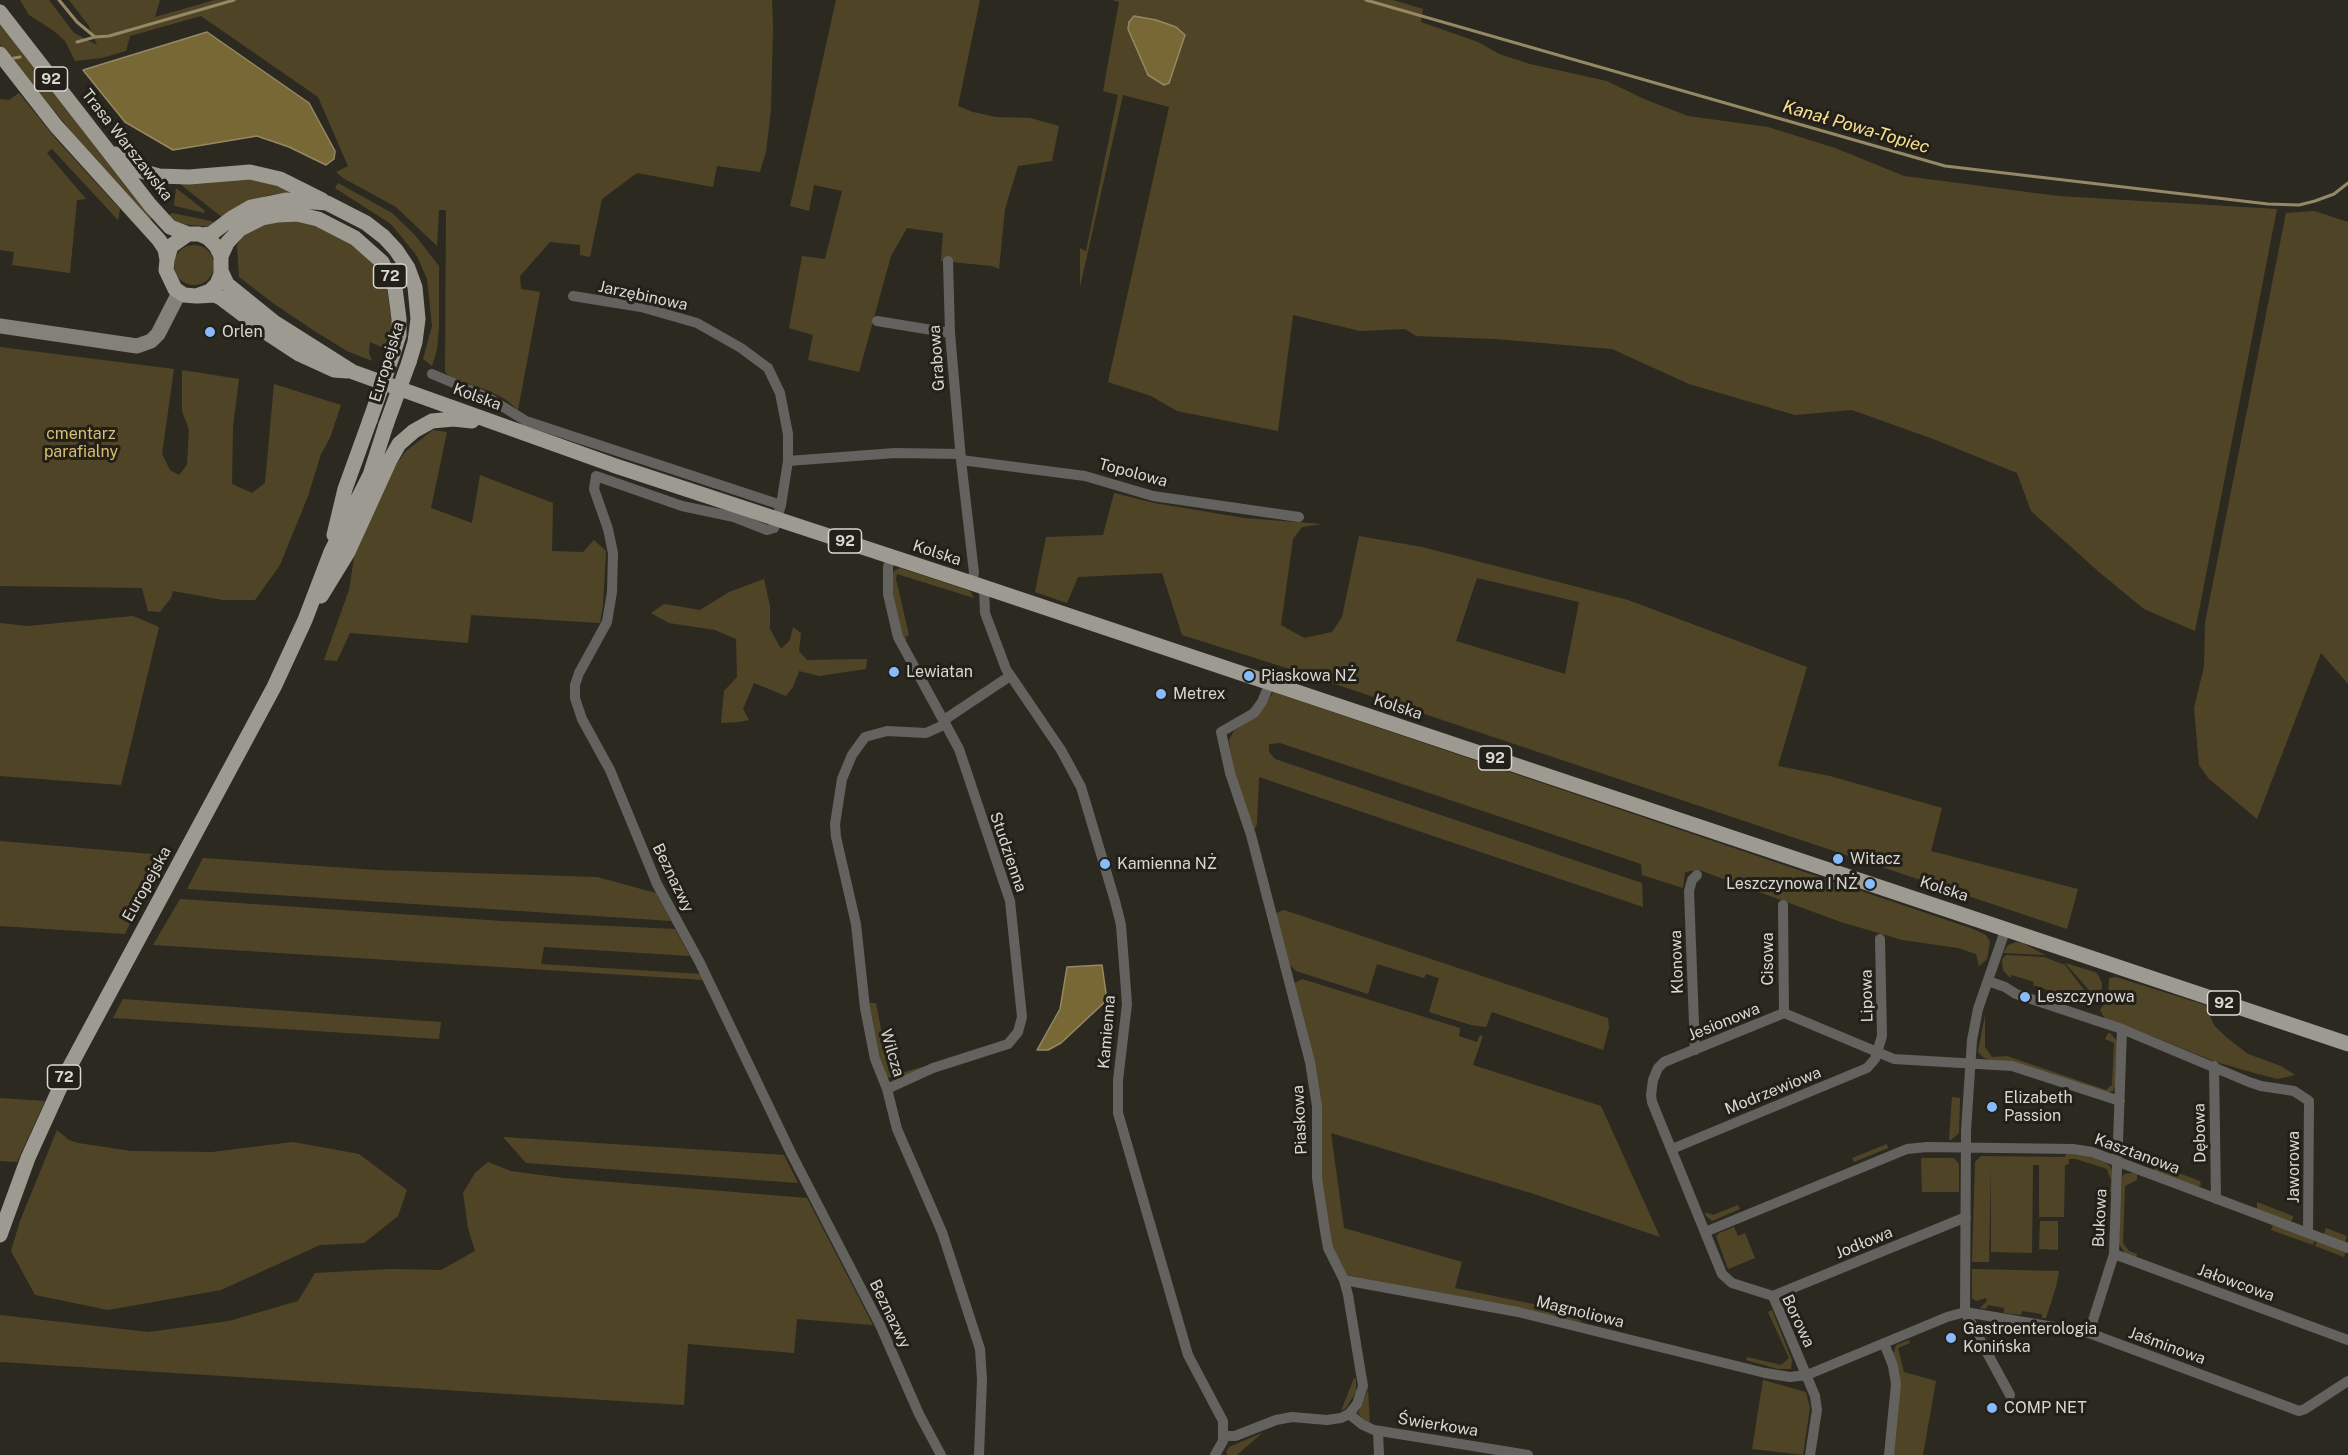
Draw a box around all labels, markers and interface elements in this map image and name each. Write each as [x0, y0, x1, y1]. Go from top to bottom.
road number: 92 [34, 67, 68, 91]
street label: Trasa Warszawska [77, 85, 177, 205]
water label: Kanał Powa-Topiec [1780, 96, 1932, 158]
road number: 72 [374, 264, 406, 288]
street label: Jarzębinowa [596, 277, 690, 315]
street label: Europejska [366, 320, 408, 404]
place label: Orlen [222, 322, 263, 342]
street label: Grabowa [925, 324, 949, 392]
marker: Orlen [203, 325, 217, 339]
street label: Kolska [450, 379, 504, 415]
park label: cmentarz parafialny [44, 424, 118, 462]
street label: Topolowa [1096, 455, 1170, 491]
road number: 92 [828, 529, 862, 553]
street label: Kolska [910, 536, 964, 570]
place label: Lewiatan [906, 662, 973, 682]
marker: Lewiatan [887, 665, 901, 679]
place label: Piaskowa NŻ [1261, 666, 1357, 686]
marker: Piaskowa NŻ [1242, 669, 1256, 683]
place label: Metrex [1173, 684, 1226, 704]
marker: Metrex [1154, 687, 1168, 701]
street label: Kolska [1371, 690, 1425, 724]
road number: 92 [1478, 746, 1512, 770]
street label: Studzienna [985, 809, 1031, 895]
street label: Beznazwy [648, 840, 698, 916]
street label: Europejska [119, 843, 175, 925]
place label: Witacz [1850, 849, 1900, 869]
marker: Witacz [1831, 852, 1845, 866]
place label: Kamienna NŻ [1117, 854, 1217, 874]
marker: Kamienna NŻ [1098, 857, 1112, 871]
street label: Kolska [1917, 872, 1971, 906]
place label: Leszczynowa I NŻ [1726, 874, 1858, 894]
marker: Leszczynowa I NŻ [1863, 877, 1877, 891]
street label: Klonowa [1666, 930, 1688, 994]
street label: Cisowa [1758, 932, 1778, 986]
street label: Lipowa [1857, 969, 1877, 1023]
place label: Leszczynowa [2037, 987, 2135, 1007]
marker: Leszczynowa [2018, 990, 2032, 1004]
road number: 92 [2208, 991, 2240, 1015]
street label: Kamienna [1094, 994, 1120, 1070]
street label: Jesionowa [1685, 999, 1763, 1045]
street label: Wilcza [876, 1027, 908, 1079]
street label: Modrzewiowa [1722, 1063, 1824, 1119]
road number: 72 [48, 1065, 80, 1089]
street label: Piaskowa [1289, 1085, 1311, 1155]
place label: Elizabeth Passion [2004, 1088, 2073, 1126]
marker: Elizabeth Passion [1985, 1100, 1999, 1114]
street label: Dębowa [2190, 1103, 2210, 1163]
street label: Kasztanowa [2092, 1130, 2182, 1178]
street label: Jaworowa [2284, 1131, 2304, 1203]
street label: Bukowa [2089, 1188, 2111, 1248]
street label: Jodłowa [1832, 1223, 1896, 1263]
street label: Jałowcowa [2195, 1260, 2277, 1306]
street label: Beznazwy [865, 1276, 915, 1352]
street label: Magnoliowa [1534, 1292, 1626, 1332]
street label: Borowa [1777, 1292, 1819, 1350]
place label: Gastroenterologia Konińska [1963, 1319, 2097, 1357]
street label: Jaśminowa [2126, 1323, 2208, 1369]
marker: Gastroenterologia Konińska [1944, 1331, 1958, 1345]
place label: COMP NET [2004, 1398, 2087, 1418]
marker: COMP NET [1985, 1401, 1999, 1415]
street label: Świerkowa [1396, 1409, 1480, 1441]

